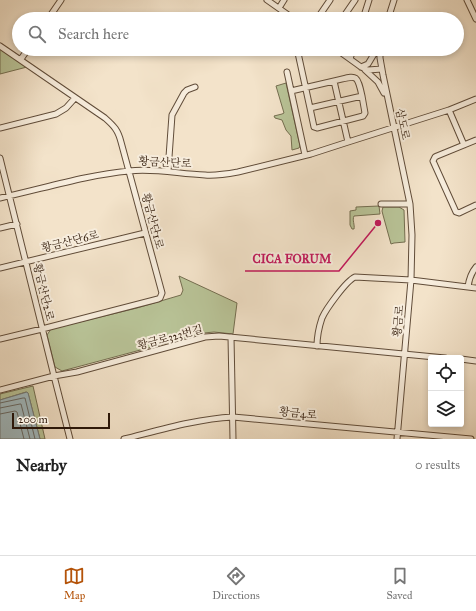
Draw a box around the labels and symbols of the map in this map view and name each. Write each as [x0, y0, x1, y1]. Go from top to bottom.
street label: 삼도로 [393, 107, 412, 141]
street label: 황금산단로 [138, 155, 192, 170]
street label: 황금산단1로 [139, 192, 166, 251]
street label: 황금산단6로 [40, 228, 101, 255]
callout: CICA FORUM [245, 247, 339, 271]
text: CICA FORUM [253, 252, 332, 266]
street label: 황금산단2로 [31, 262, 57, 322]
street label: 황금로 [391, 304, 406, 337]
street label: 황금로323번길 [136, 322, 204, 352]
street label: 황금4로 [278, 405, 318, 422]
scale bar [12, 411, 110, 430]

